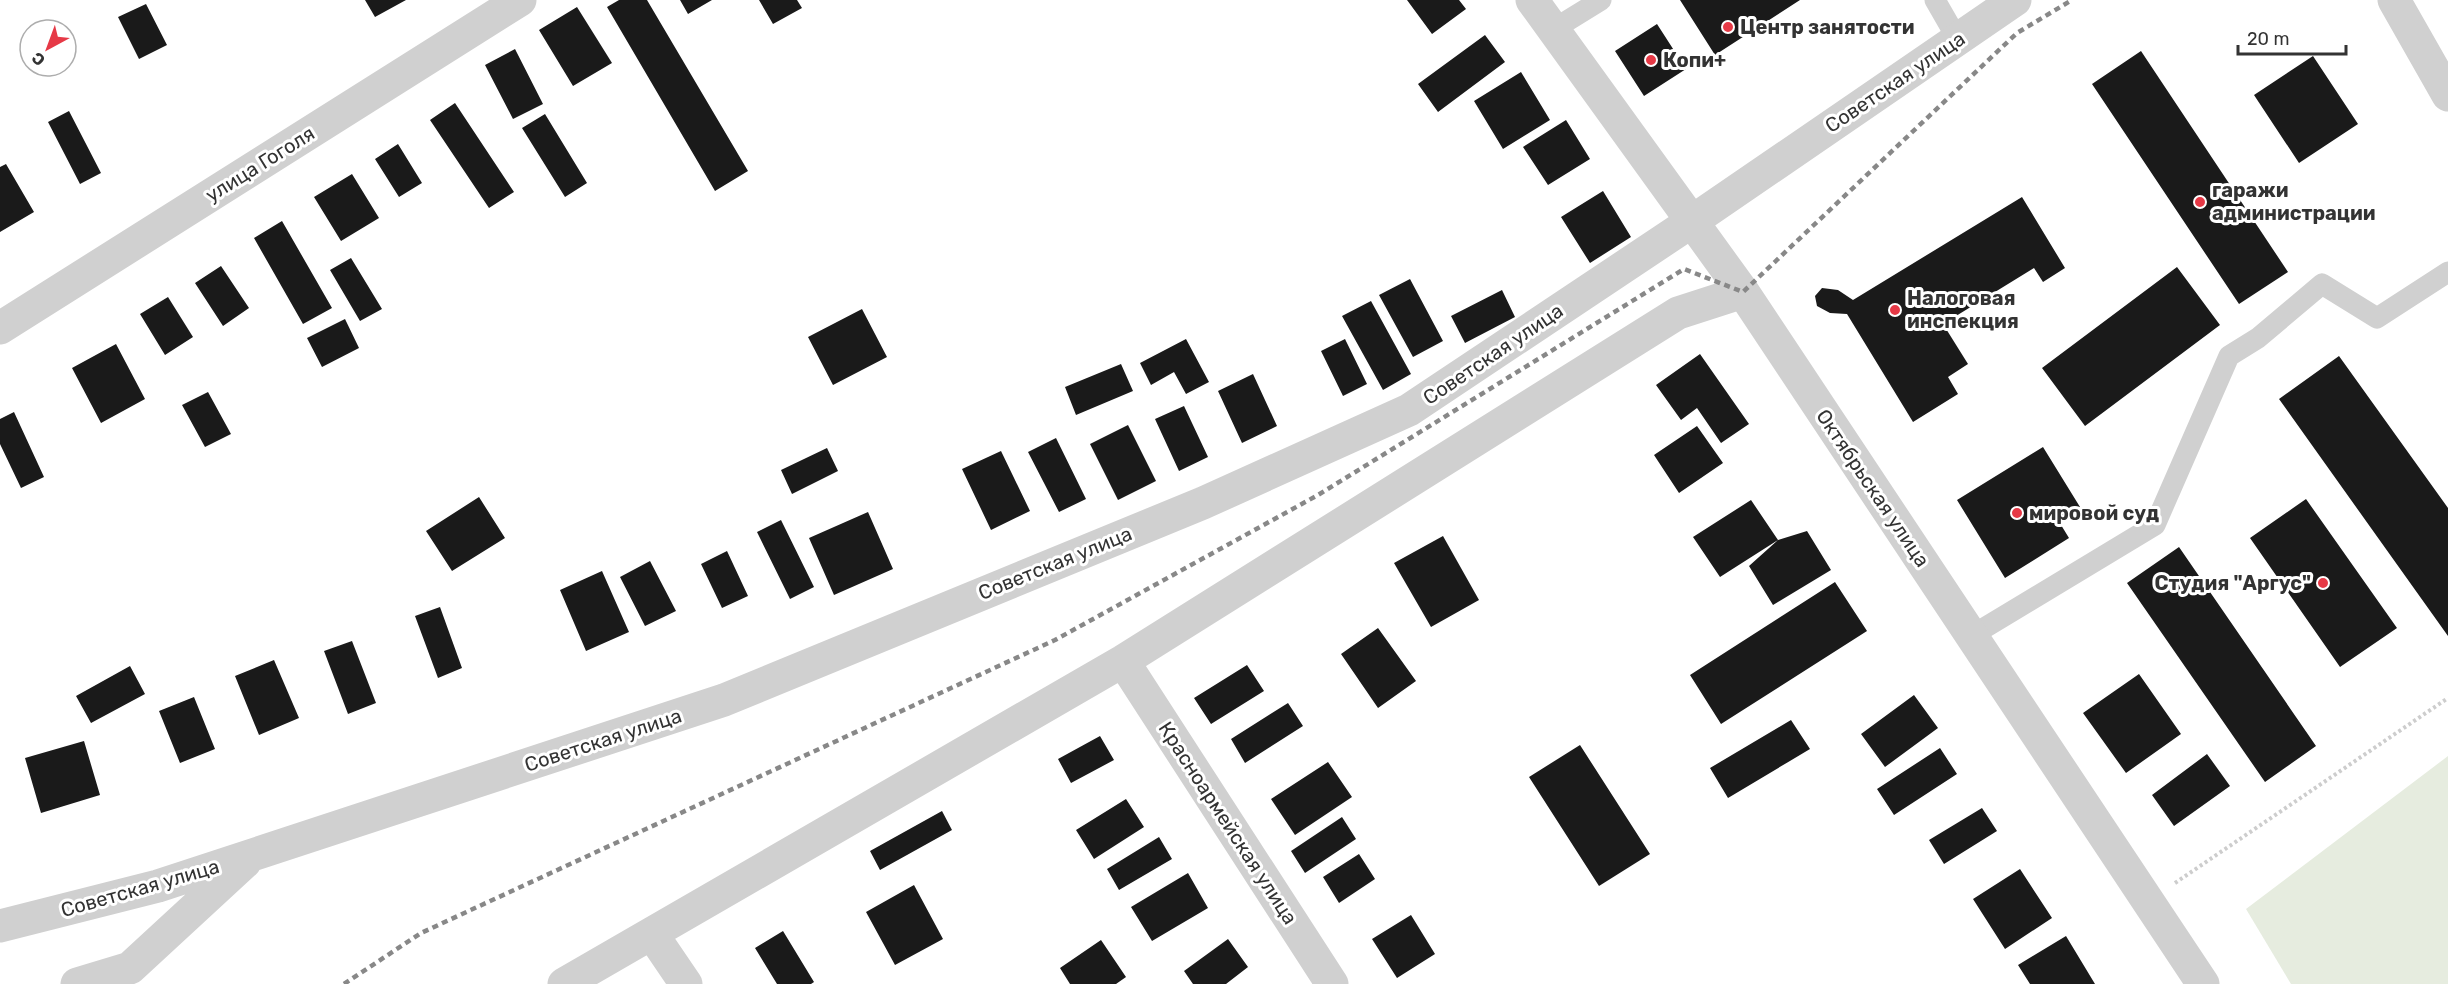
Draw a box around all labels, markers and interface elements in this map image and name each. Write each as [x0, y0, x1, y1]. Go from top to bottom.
place label: Центр занятости [1740, 15, 1915, 39]
north arrow [18, 18, 78, 78]
scale bar [2238, 18, 2346, 56]
marker: Центр занятости [1721, 20, 1735, 34]
street label: Советская улица [1820, 26, 1970, 138]
text: 20 m [2247, 28, 2289, 50]
text: С [28, 48, 49, 70]
place label: Копи+ [1663, 48, 1726, 72]
marker: Копи+ [1644, 53, 1658, 67]
street label: улица Гоголя [201, 121, 319, 207]
place label: гаражи администрации [2212, 178, 2376, 225]
marker: гаражи администрации [2193, 195, 2207, 209]
place label: Налоговая инспекция [1907, 286, 2019, 333]
street label: Советская улица [1418, 298, 1568, 410]
marker: Налоговая инспекция [1888, 303, 1902, 317]
street label: Октябрьская улица [1811, 405, 1935, 571]
place label: мировой суд [2029, 501, 2159, 525]
marker: мировой суд [2010, 506, 2024, 520]
street label: Советская улица [975, 521, 1135, 605]
place label: Студия "Аргус" [2154, 571, 2311, 595]
marker: Студия "Аргус" [2316, 576, 2330, 590]
street label: Советская улица [521, 703, 685, 777]
street label: Красноармейская улица [1154, 717, 1302, 929]
street label: Советская улица [58, 854, 222, 922]

